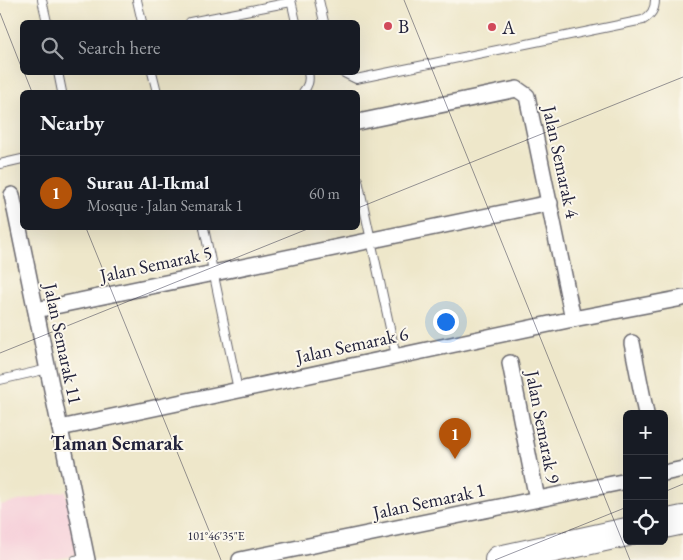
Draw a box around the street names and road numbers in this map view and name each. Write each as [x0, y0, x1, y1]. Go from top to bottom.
street label: Jalan Semarak 4 [536, 101, 585, 221]
street label: Jalan Semarak 5 [95, 240, 215, 289]
street label: Jalan Semarak 11 [38, 279, 88, 407]
street label: Jalan Semarak 6 [291, 321, 411, 370]
street label: Jalan Semarak 9 [519, 367, 566, 486]
street label: Jalan Semarak 1 [368, 477, 488, 526]

